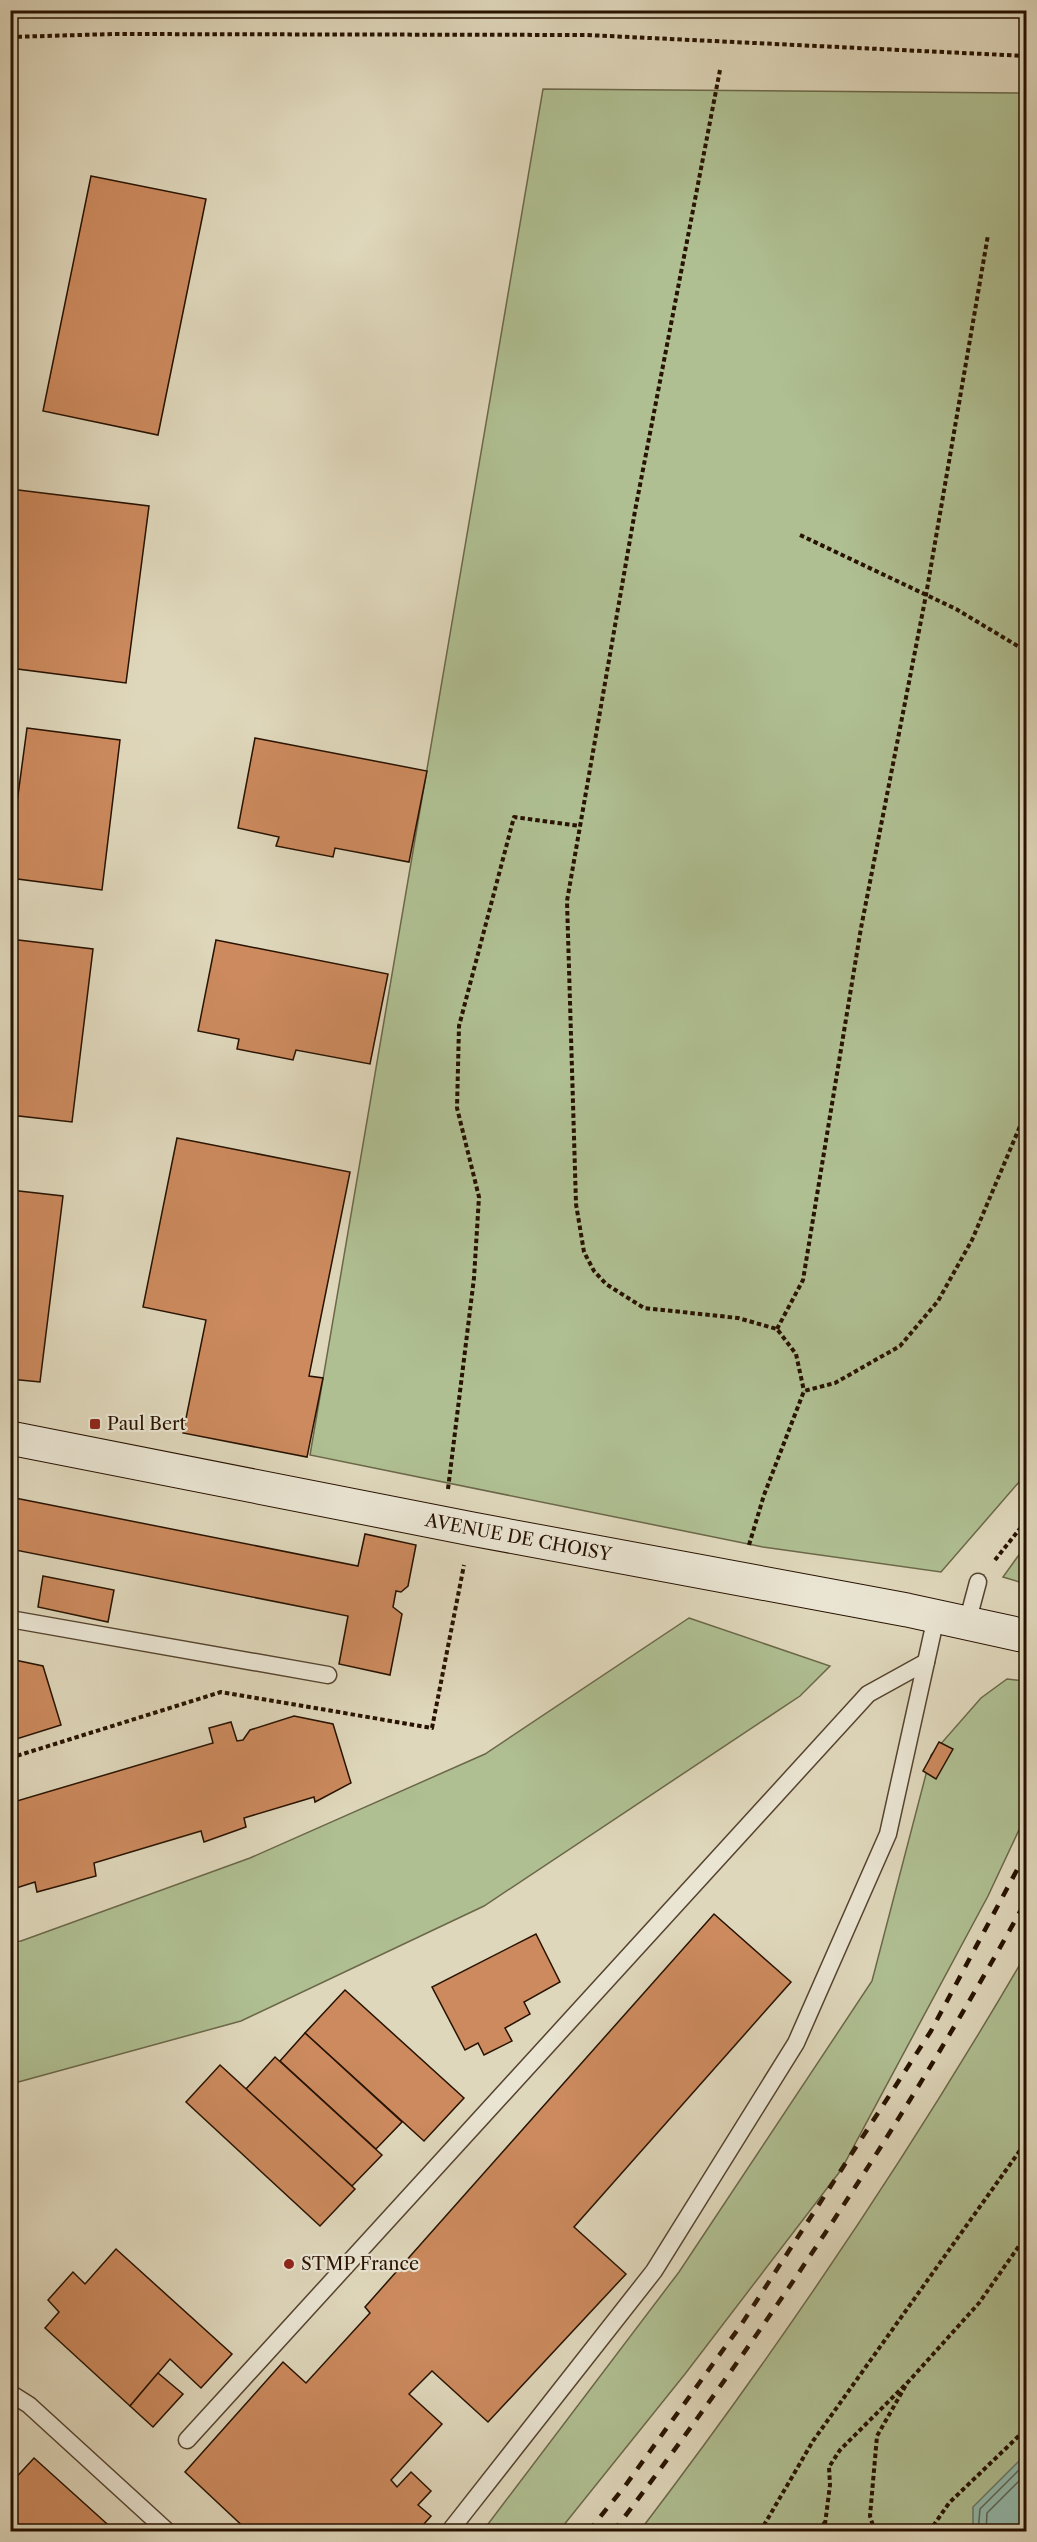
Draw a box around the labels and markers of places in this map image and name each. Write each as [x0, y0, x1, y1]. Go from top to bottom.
place label: Paul Bert [107, 1413, 187, 1435]
marker: Paul Bert [88, 1417, 102, 1431]
place label: STMP France [301, 2253, 419, 2275]
marker: STMP France [282, 2257, 296, 2271]

